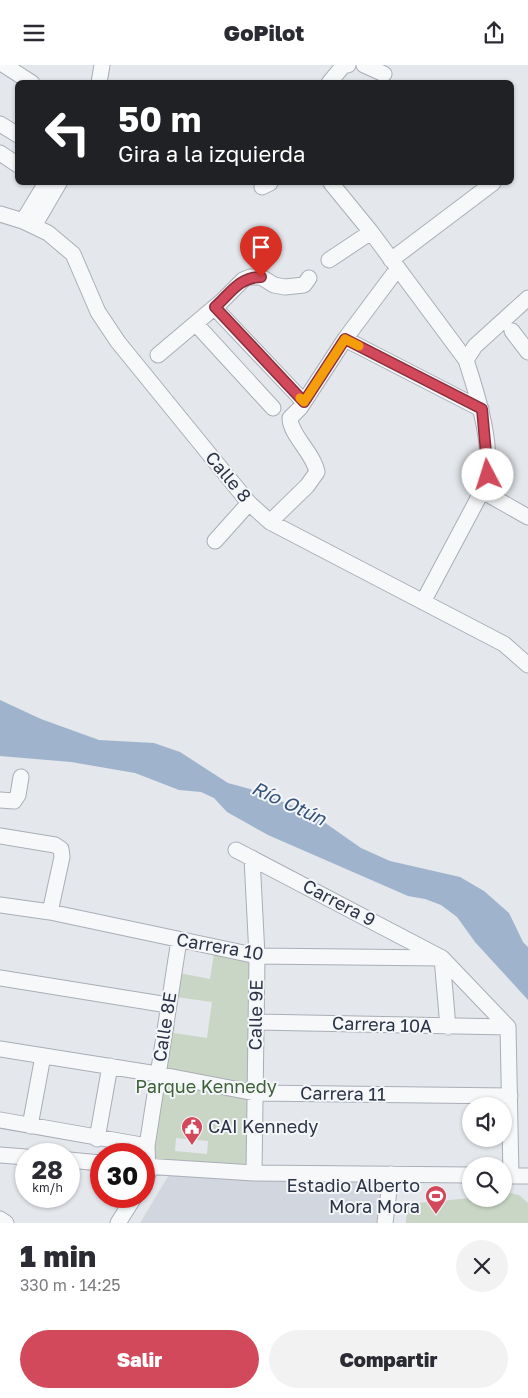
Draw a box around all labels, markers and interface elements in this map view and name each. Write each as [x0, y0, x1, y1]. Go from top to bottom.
icon: menu [20, 19, 48, 47]
text: GoPilot [224, 19, 304, 46]
icon: share [480, 19, 508, 47]
text: 50 m [118, 98, 201, 140]
icon: left [35, 100, 100, 165]
text: Gira a la izquierda [118, 140, 306, 167]
pin [240, 226, 282, 277]
icon: arrive [247, 233, 275, 261]
street label: Calle 8 [201, 446, 256, 506]
position arrow [461, 448, 513, 500]
water label: Río Otún [249, 775, 331, 830]
street label: Carrera 9 [299, 874, 380, 930]
street label: Carrera 10 [175, 928, 265, 964]
street label: Calle 9E [243, 980, 267, 1050]
street label: Calle 8E [148, 990, 180, 1063]
street label: Carrera 10A [332, 1011, 432, 1037]
park label: Parque Kennedy [135, 1075, 277, 1097]
street label: Carrera 11 [300, 1081, 386, 1105]
map controls [462, 1097, 512, 1207]
button: sound [462, 1097, 512, 1147]
public building icon: CAI Kennedy [180, 1115, 204, 1146]
place label: CAI Kennedy [208, 1115, 318, 1137]
speed limit sign: 30 [90, 1143, 155, 1208]
text: 28 [32, 1154, 63, 1185]
button: search [462, 1157, 512, 1207]
place label: Estadio Alberto Mora Mora [287, 1174, 420, 1217]
text: km/h [32, 1180, 63, 1195]
sports icon: Estadio Alberto Mora Mora [424, 1184, 448, 1215]
text: 1 min [20, 1238, 96, 1274]
button: close [456, 1240, 508, 1292]
text: 330 m · 14:25 [20, 1275, 120, 1295]
button: Salir [20, 1330, 259, 1388]
button: Compartir [269, 1330, 508, 1388]

